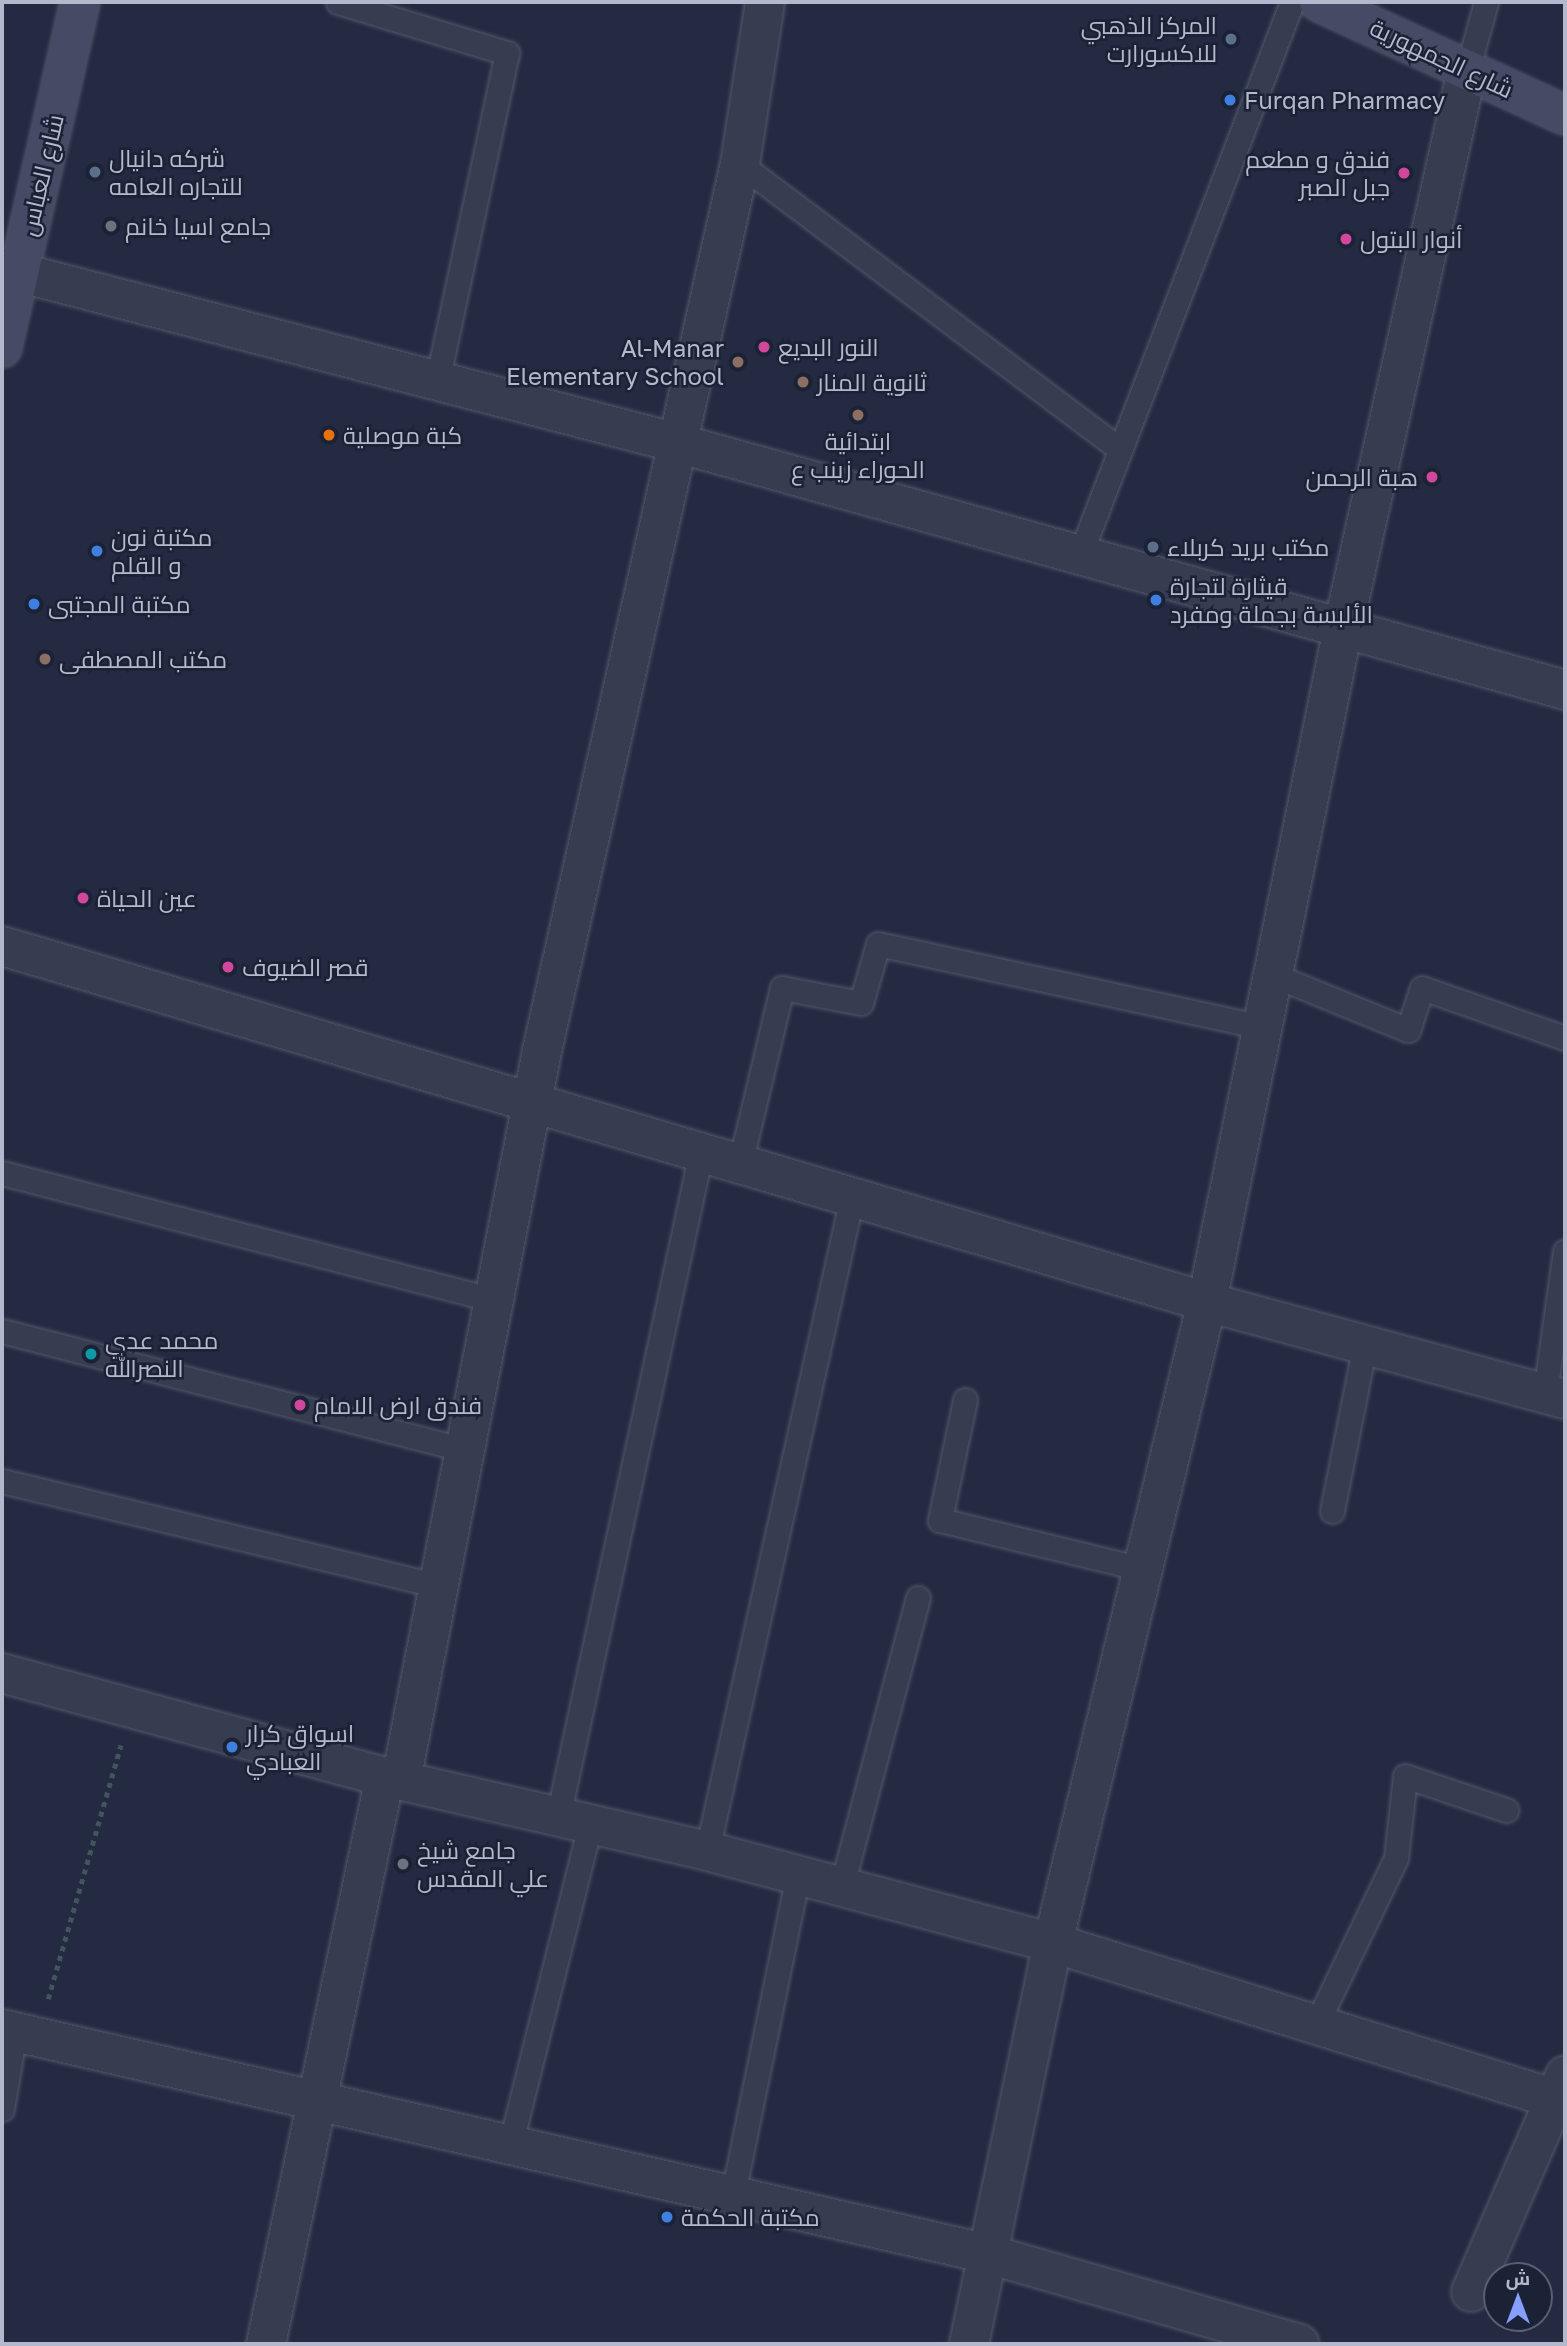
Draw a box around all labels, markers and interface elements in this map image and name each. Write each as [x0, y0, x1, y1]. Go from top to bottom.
place label: المركز الذهبي للاكسورارت [1081, 11, 1217, 67]
street label: شارع الجمهورية [1366, 12, 1518, 104]
marker: المركز الذهبي للاكسورارت [1223, 31, 1239, 47]
place label: Furqan Pharmacy [1244, 86, 1445, 114]
marker: Furqan Pharmacy [1222, 92, 1238, 108]
street label: شارع العباس [13, 111, 69, 239]
place label: شركه دانيال للتجاره العامه [109, 144, 243, 200]
place label: فندق و مطعم جبل الصبر [1245, 145, 1390, 201]
marker: شركه دانيال للتجاره العامه [87, 164, 103, 180]
marker: فندق و مطعم جبل الصبر [1396, 165, 1412, 181]
place label: جامع اسيا خانم [125, 212, 271, 240]
marker: جامع اسيا خانم [103, 218, 119, 234]
place label: أنوار البتول [1360, 225, 1463, 253]
marker: أنوار البتول [1338, 231, 1354, 247]
place label: النور البديع [778, 333, 879, 361]
place label: Al-Manar Elementary School [506, 334, 724, 390]
marker: النور البديع [756, 339, 772, 355]
marker: Al-Manar Elementary School [730, 354, 746, 370]
place label: ثانوية المنار [817, 368, 927, 396]
marker: ثانوية المنار [795, 374, 811, 390]
marker: ابتدائية الحوراء زينب ع [850, 407, 866, 423]
place label: كبة موصلية [343, 421, 462, 449]
marker: كبة موصلية [321, 427, 337, 443]
place label: ابتدائية الحوراء زينب ع [791, 427, 925, 483]
place label: هبة الرحمن [1305, 463, 1418, 491]
marker: هبة الرحمن [1424, 469, 1440, 485]
place label: مكتبة نون و القلم [111, 523, 212, 579]
place label: مكتب بريد كربلاء [1167, 533, 1329, 561]
marker: مكتب بريد كربلاء [1145, 539, 1161, 555]
marker: مكتبة نون و القلم [89, 543, 105, 559]
place label: قيثارة لتجارة الألبسة بجملة ومفرد [1170, 572, 1373, 628]
place label: مكتبة المجتبى [48, 590, 191, 618]
marker: قيثارة لتجارة الألبسة بجملة ومفرد [1148, 592, 1164, 608]
marker: مكتبة المجتبى [26, 596, 42, 612]
place label: مكتب المصطفى [59, 645, 227, 673]
marker: مكتب المصطفى [37, 651, 53, 667]
place label: عين الحياة [97, 884, 197, 912]
marker: عين الحياة [75, 890, 91, 906]
place label: قصر الضيوف [242, 953, 369, 981]
marker: قصر الضيوف [220, 959, 236, 975]
place label: محمد عدي النصرالله [105, 1326, 218, 1382]
marker: محمد عدي النصرالله [83, 1346, 99, 1362]
place label: فندق ارض الامام [314, 1391, 482, 1419]
marker: فندق ارض الامام [292, 1397, 308, 1413]
place label: اسواق كرار العبادي [246, 1719, 354, 1775]
marker: اسواق كرار العبادي [224, 1739, 240, 1755]
place label: جامع شيخ علي المقدس [417, 1836, 549, 1892]
marker: جامع شيخ علي المقدس [395, 1856, 411, 1872]
place label: مكتبة الحكمة [681, 2203, 820, 2231]
marker: مكتبة الحكمة [659, 2209, 675, 2225]
north arrow [1483, 2262, 1553, 2332]
text: ش [1506, 2266, 1530, 2289]

